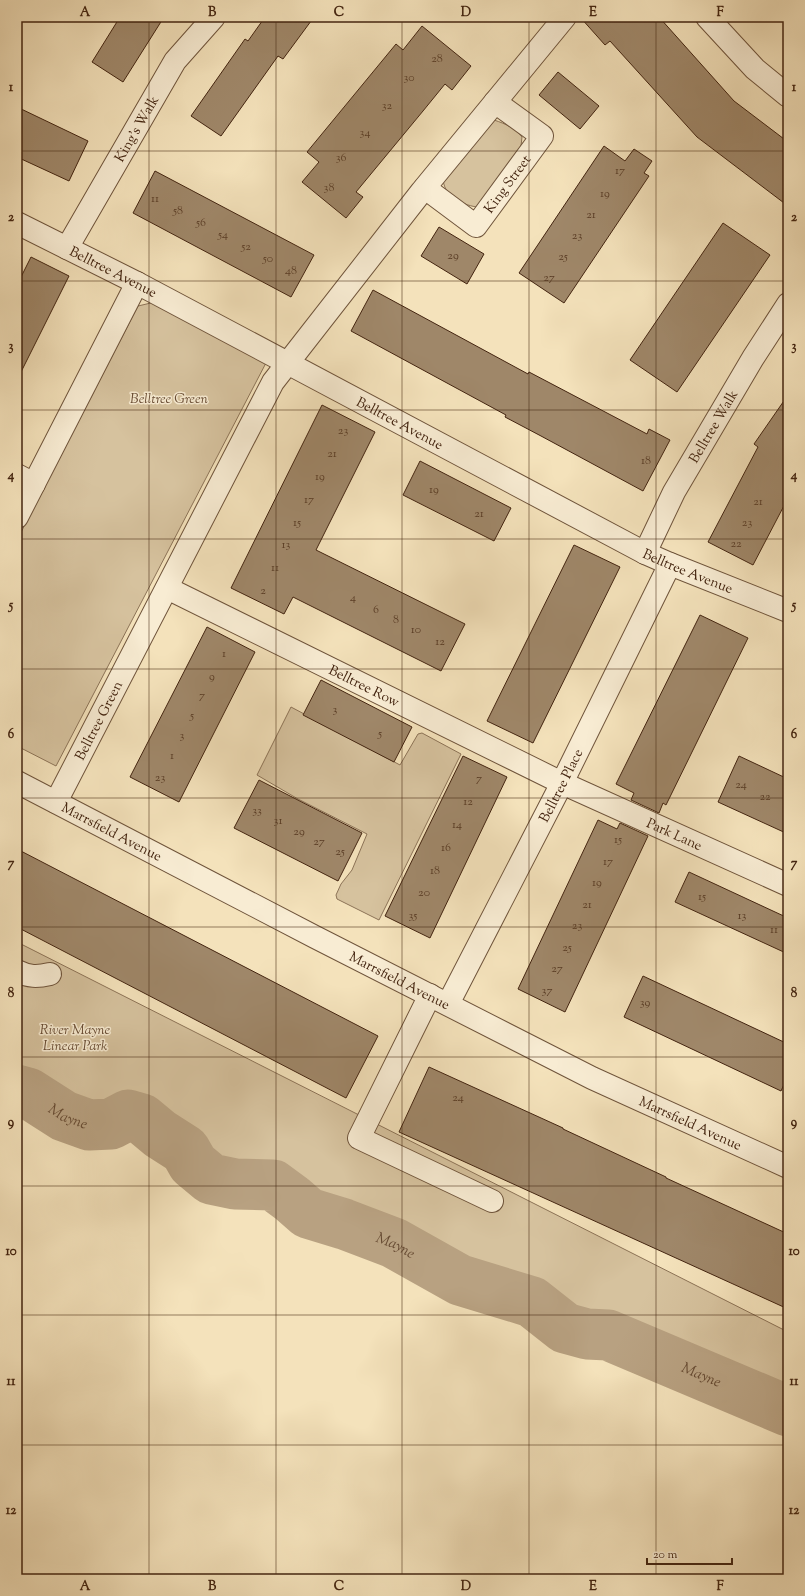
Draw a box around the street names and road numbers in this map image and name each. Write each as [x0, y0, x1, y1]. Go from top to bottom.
street label: King's Walk [111, 92, 165, 166]
street label: King Street [480, 151, 537, 218]
street label: Belltree Avenue [65, 243, 160, 304]
street label: Belltree Walk [685, 386, 744, 468]
street label: Belltree Avenue [352, 393, 446, 456]
street label: Belltree Avenue [639, 545, 735, 600]
street label: Belltree Row [325, 661, 403, 713]
street label: Belltree Green [71, 678, 129, 764]
street label: Belltree Place [535, 746, 589, 826]
street label: Marrsfield Avenue [57, 799, 165, 868]
street label: Park Lane [643, 814, 705, 857]
street label: Marrsfield Avenue [345, 948, 453, 1016]
street label: Marrsfield Avenue [635, 1093, 744, 1157]

